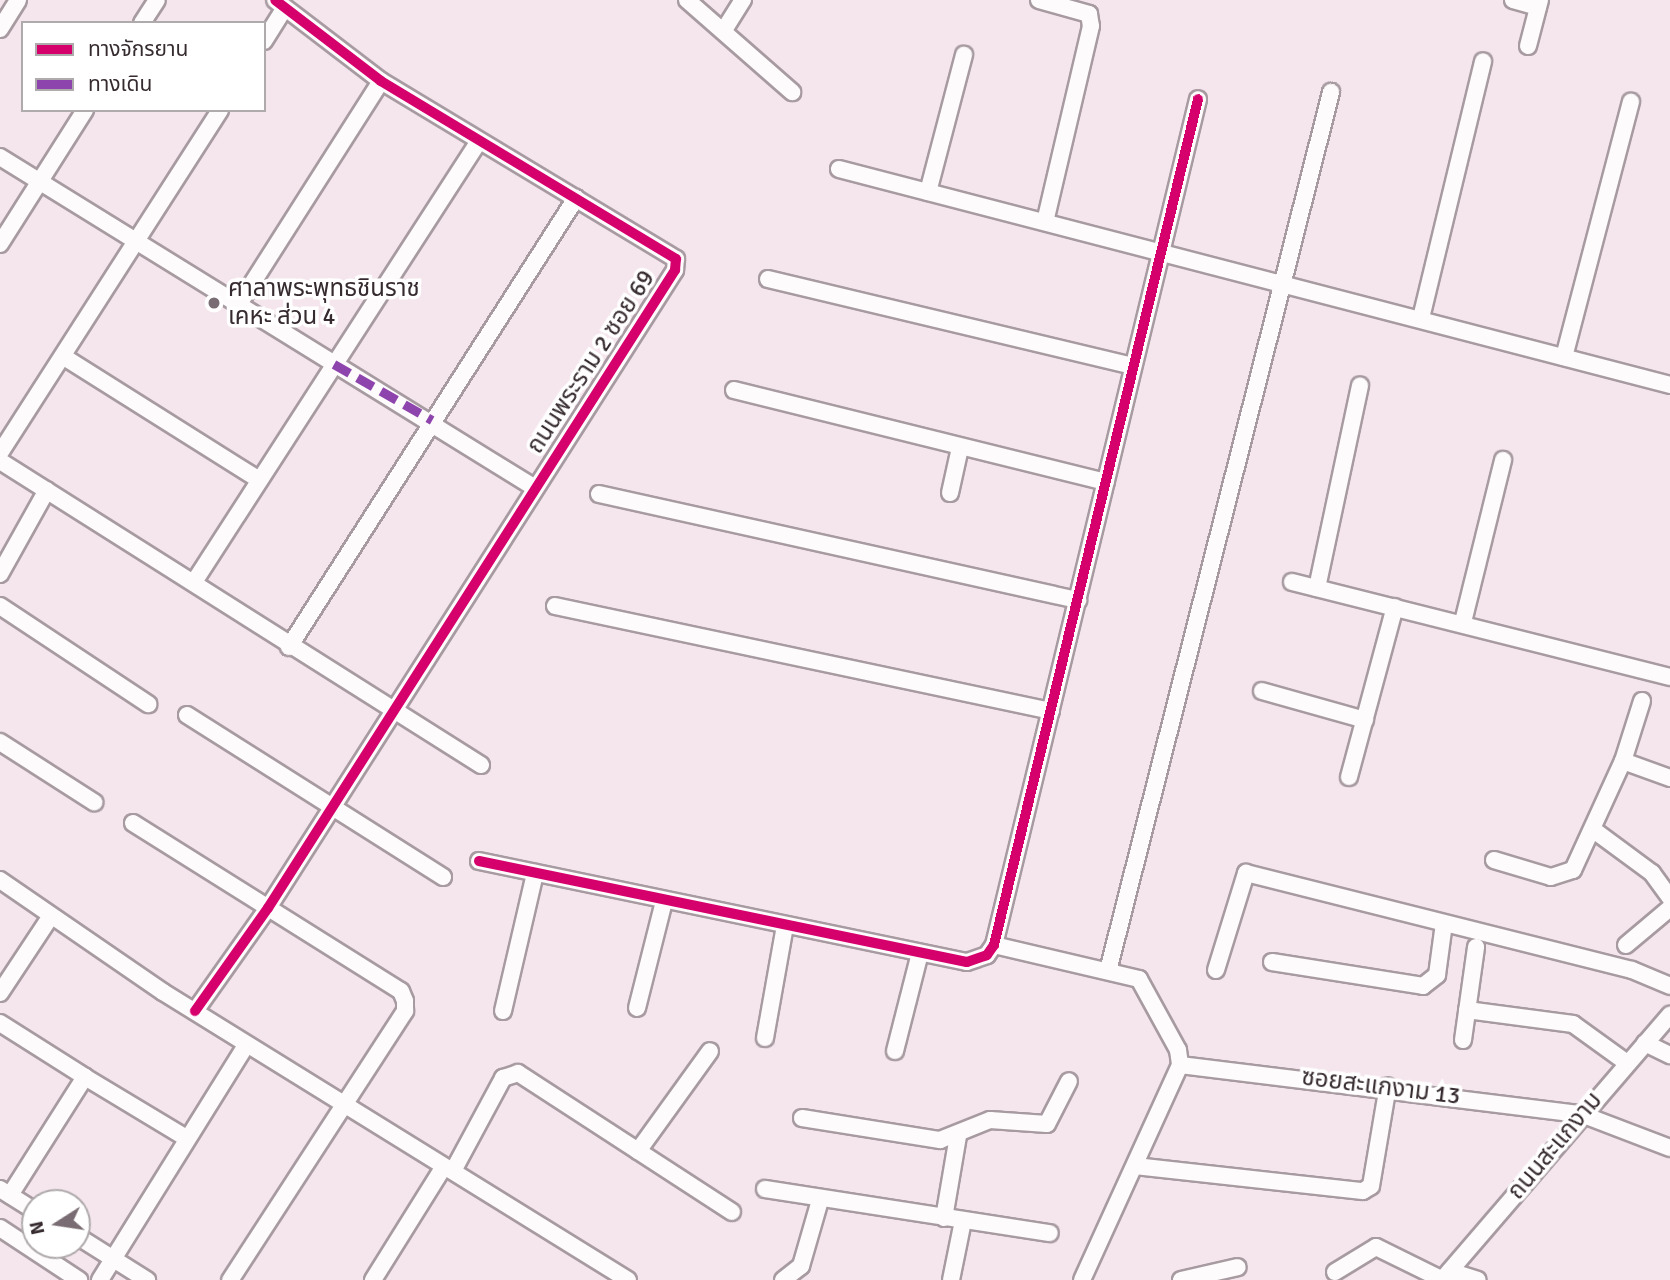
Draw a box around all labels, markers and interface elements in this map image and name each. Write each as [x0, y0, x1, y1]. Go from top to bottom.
legend [21, 21, 266, 112]
text: ทางจักรยาน [88, 36, 189, 62]
text: ทางเดิน [88, 71, 152, 97]
street label: ถนนพระราม 2 ซอย 69 [521, 265, 661, 459]
place label: ศาลาพระพุทธชินราช เคหะ ส่วน 4 [228, 275, 420, 331]
marker: ศาลาพระพุทธชินราช เคหะ ส่วน 4 [206, 295, 222, 311]
street label: ซอยสะแกงาม 13 [1300, 1063, 1462, 1111]
street label: ถนนสะแกงาม [1502, 1087, 1608, 1205]
north arrow [21, 1189, 91, 1259]
text: N [24, 1219, 51, 1237]

